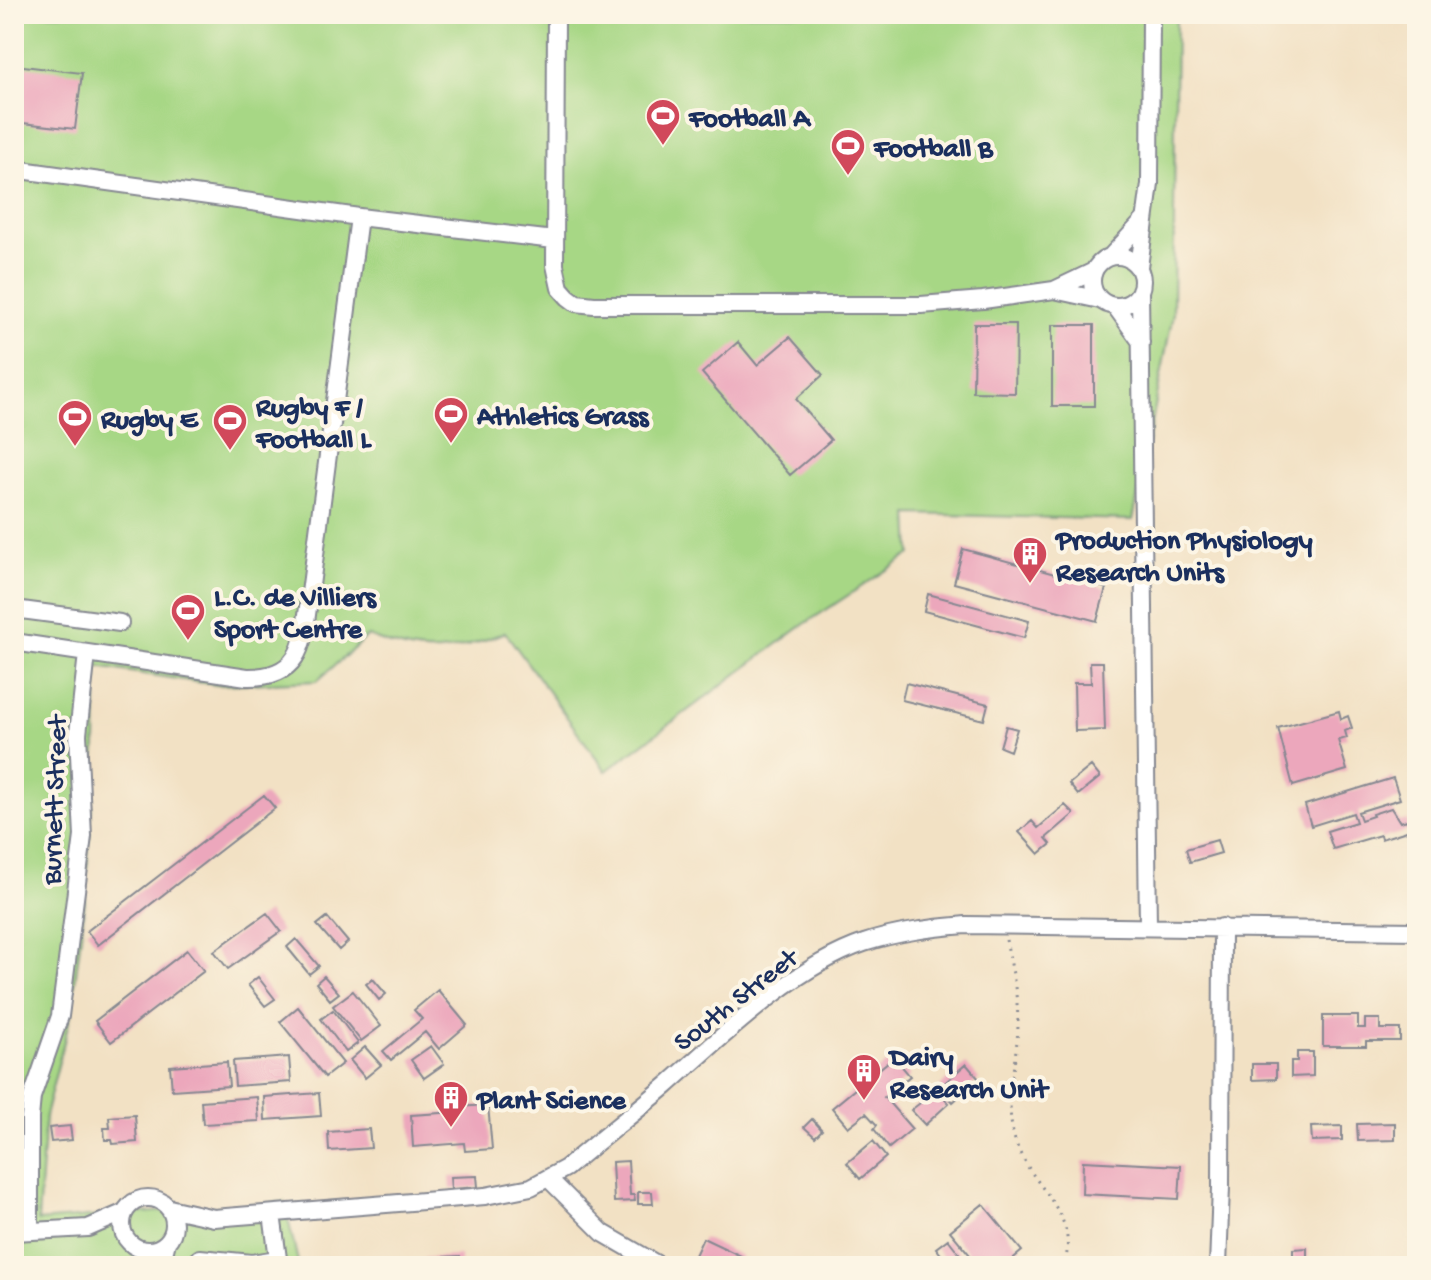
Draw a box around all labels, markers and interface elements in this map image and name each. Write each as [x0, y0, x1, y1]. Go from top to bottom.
sports icon: Football A [644, 97, 682, 147]
place label: Football A [688, 104, 812, 137]
sports icon: Football B [829, 127, 867, 177]
place label: Football B [873, 134, 994, 167]
place label: Rugby F / Football L [255, 393, 372, 458]
sports icon: Athletics Grass [432, 395, 470, 445]
sports icon: Rugby E [56, 398, 94, 448]
sports icon: Rugby F / Football L [211, 402, 249, 452]
place label: Athletics Grass [476, 402, 650, 435]
place label: Rugby E [100, 405, 199, 438]
place label: Production Physiology Research Units [1054, 526, 1313, 591]
building icon: Production Physiology Research Units [1011, 535, 1049, 585]
place label: L.C. de Villiers Sport Centre [214, 583, 378, 648]
sports icon: L.C. de Villiers Sport Centre [169, 592, 207, 642]
street label: Burnett Street [37, 712, 76, 886]
street label: South Street [668, 941, 807, 1060]
place label: Dairy Research Unit [887, 1043, 1050, 1108]
building icon: Dairy Research Unit [845, 1052, 883, 1102]
building icon: Plant Science [432, 1079, 470, 1129]
place label: Plant Science [475, 1086, 627, 1119]

